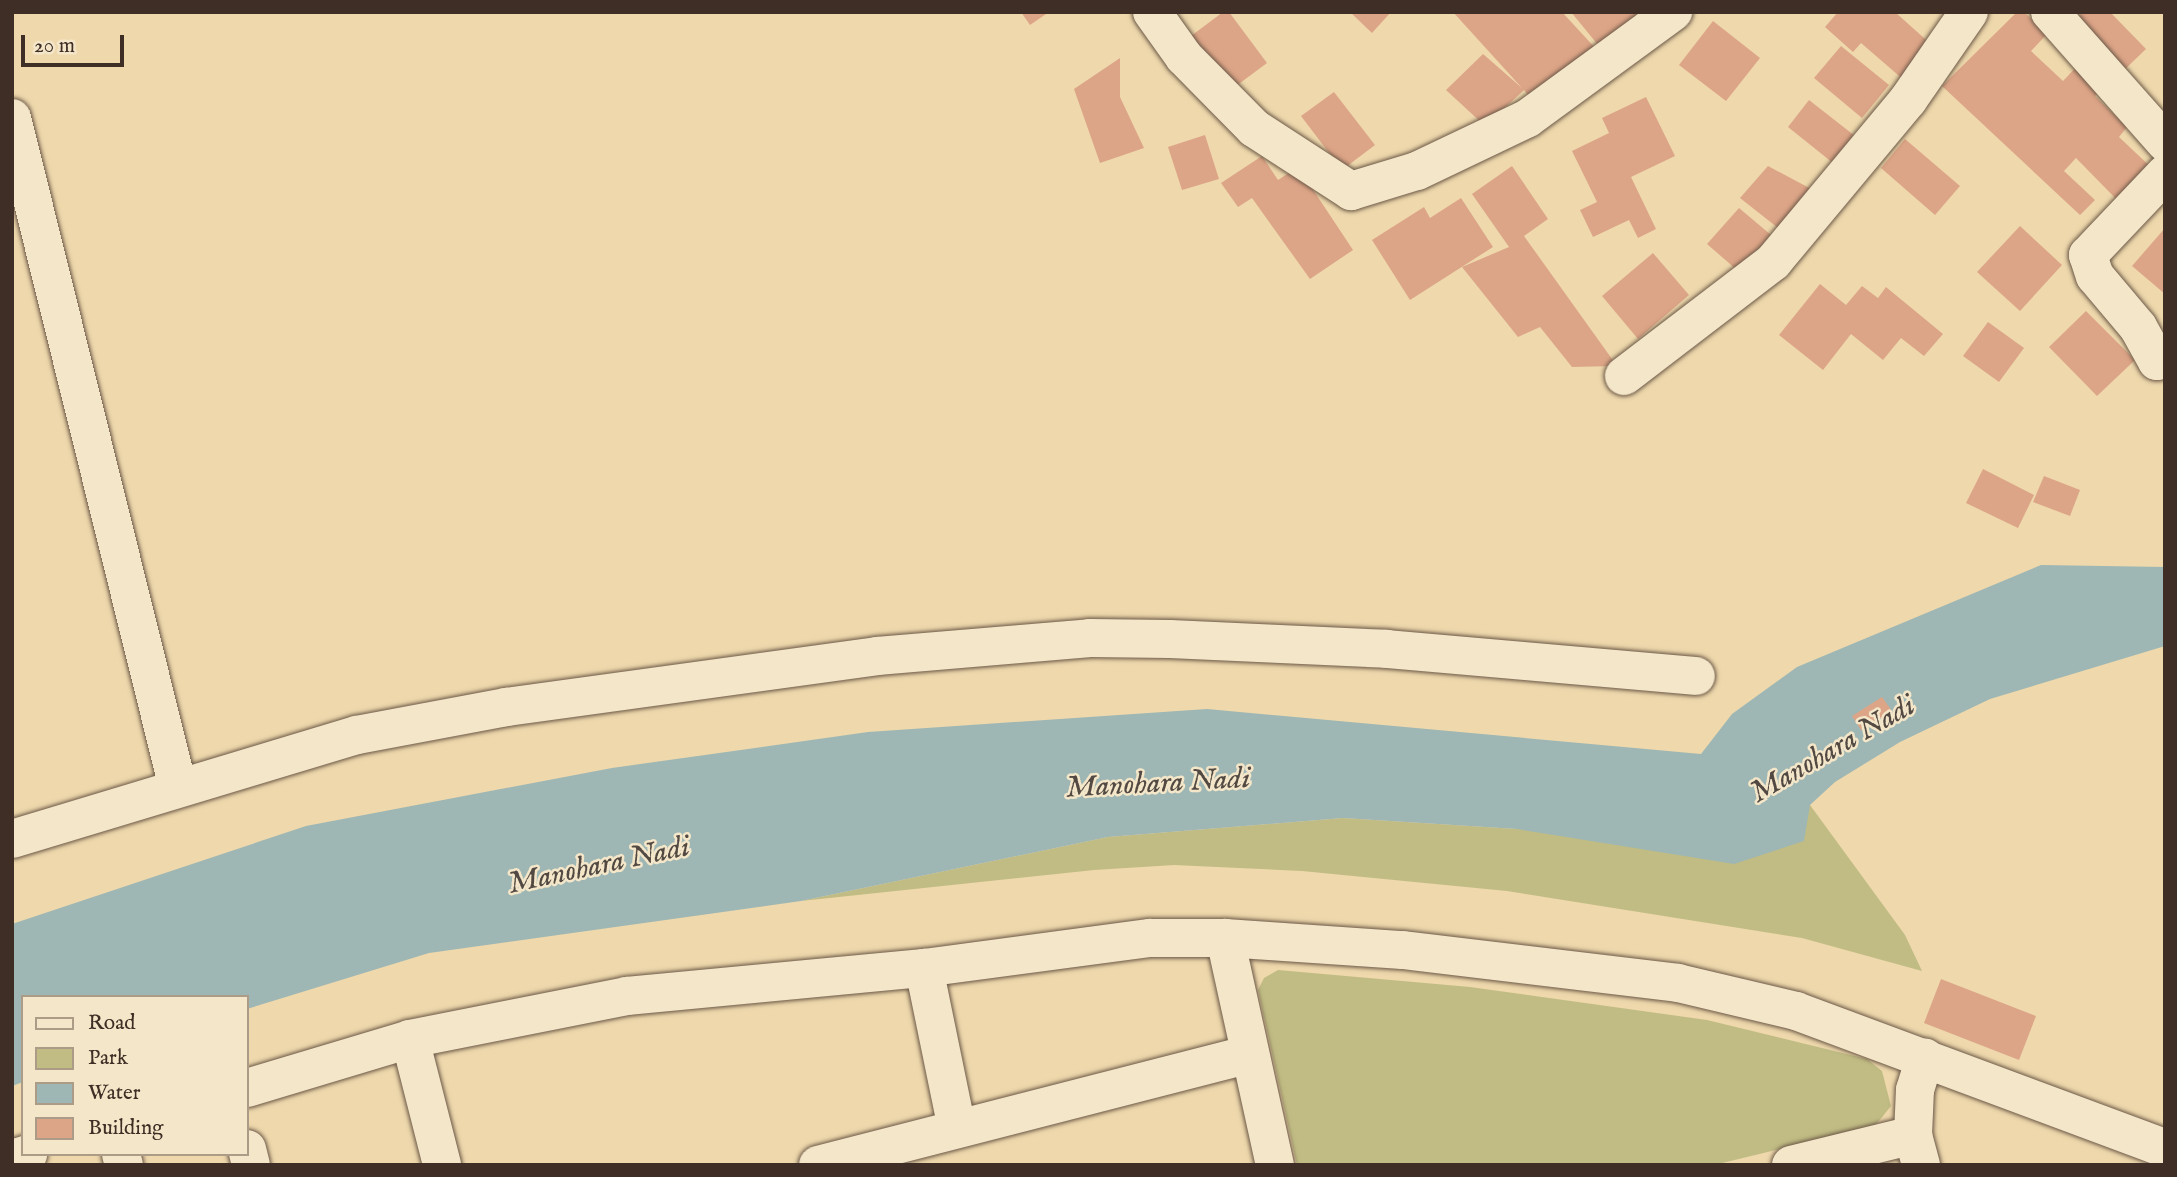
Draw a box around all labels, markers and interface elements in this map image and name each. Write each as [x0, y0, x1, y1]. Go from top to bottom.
scale bar [24, 21, 128, 65]
text: 20 m [34, 33, 75, 60]
water label: Manohara Nadi [1744, 688, 1922, 812]
water label: Manohara Nadi [1065, 761, 1251, 807]
water label: Manohara Nadi [505, 829, 693, 903]
legend [21, 995, 248, 1156]
text: Road [88, 1010, 135, 1037]
text: Park [88, 1045, 128, 1072]
text: Water [88, 1080, 140, 1107]
text: Building [88, 1115, 163, 1142]

